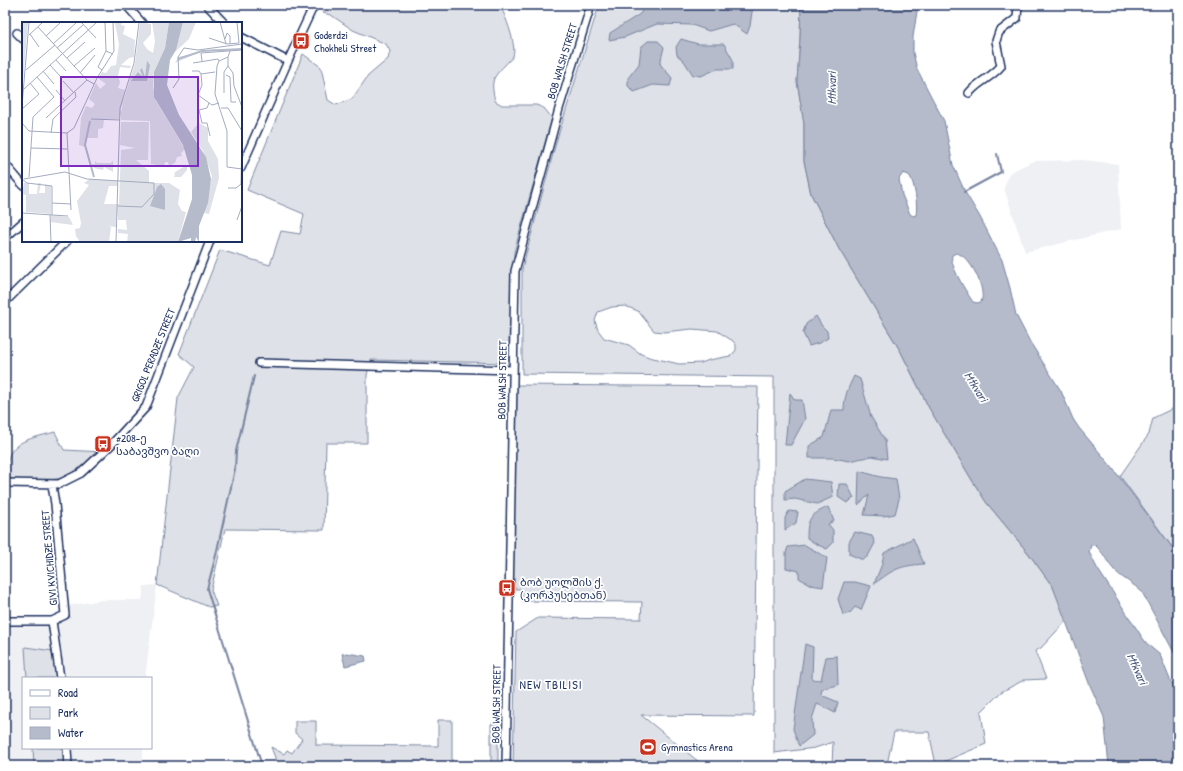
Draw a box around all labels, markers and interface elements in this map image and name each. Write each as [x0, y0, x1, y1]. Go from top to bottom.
street label: BOB WALSH STREET [544, 20, 580, 101]
inset map [22, 22, 242, 242]
place label: Goderdzi Chokheli Street [314, 28, 376, 55]
bus stop icon: Goderdzi Chokheli Street [291, 31, 311, 51]
water label: Mtkvari [823, 70, 840, 105]
street label: GRIGOL PERADZE STREET [128, 305, 178, 404]
street label: BOB WALSH STREET [494, 340, 510, 420]
water label: Mtkvari [960, 368, 993, 406]
place label: #208-ე საბავშვო ბაღი [116, 431, 199, 458]
bus stop icon: #208-ე საბავშვო ბაღი [93, 434, 113, 454]
street label: GIVI KVICHIDZE STREET [38, 509, 60, 606]
place label: ბობ უოლშის ქ. (კორპუსებთან) [520, 575, 606, 602]
bus stop icon: ბობ უოლშის ქ. (კორპუსებთან) [497, 578, 517, 598]
water label: Mtkvari [1123, 650, 1153, 689]
street label: BOB WALSH STREET [488, 664, 504, 744]
district label: NEW TBILISI [520, 676, 582, 693]
legend [22, 677, 152, 749]
text: Road [58, 684, 78, 701]
text: Park [58, 704, 78, 721]
text: Water [58, 724, 84, 741]
sports icon: Gymnastics Arena [638, 737, 658, 757]
place label: Gymnastics Arena [661, 740, 733, 754]

